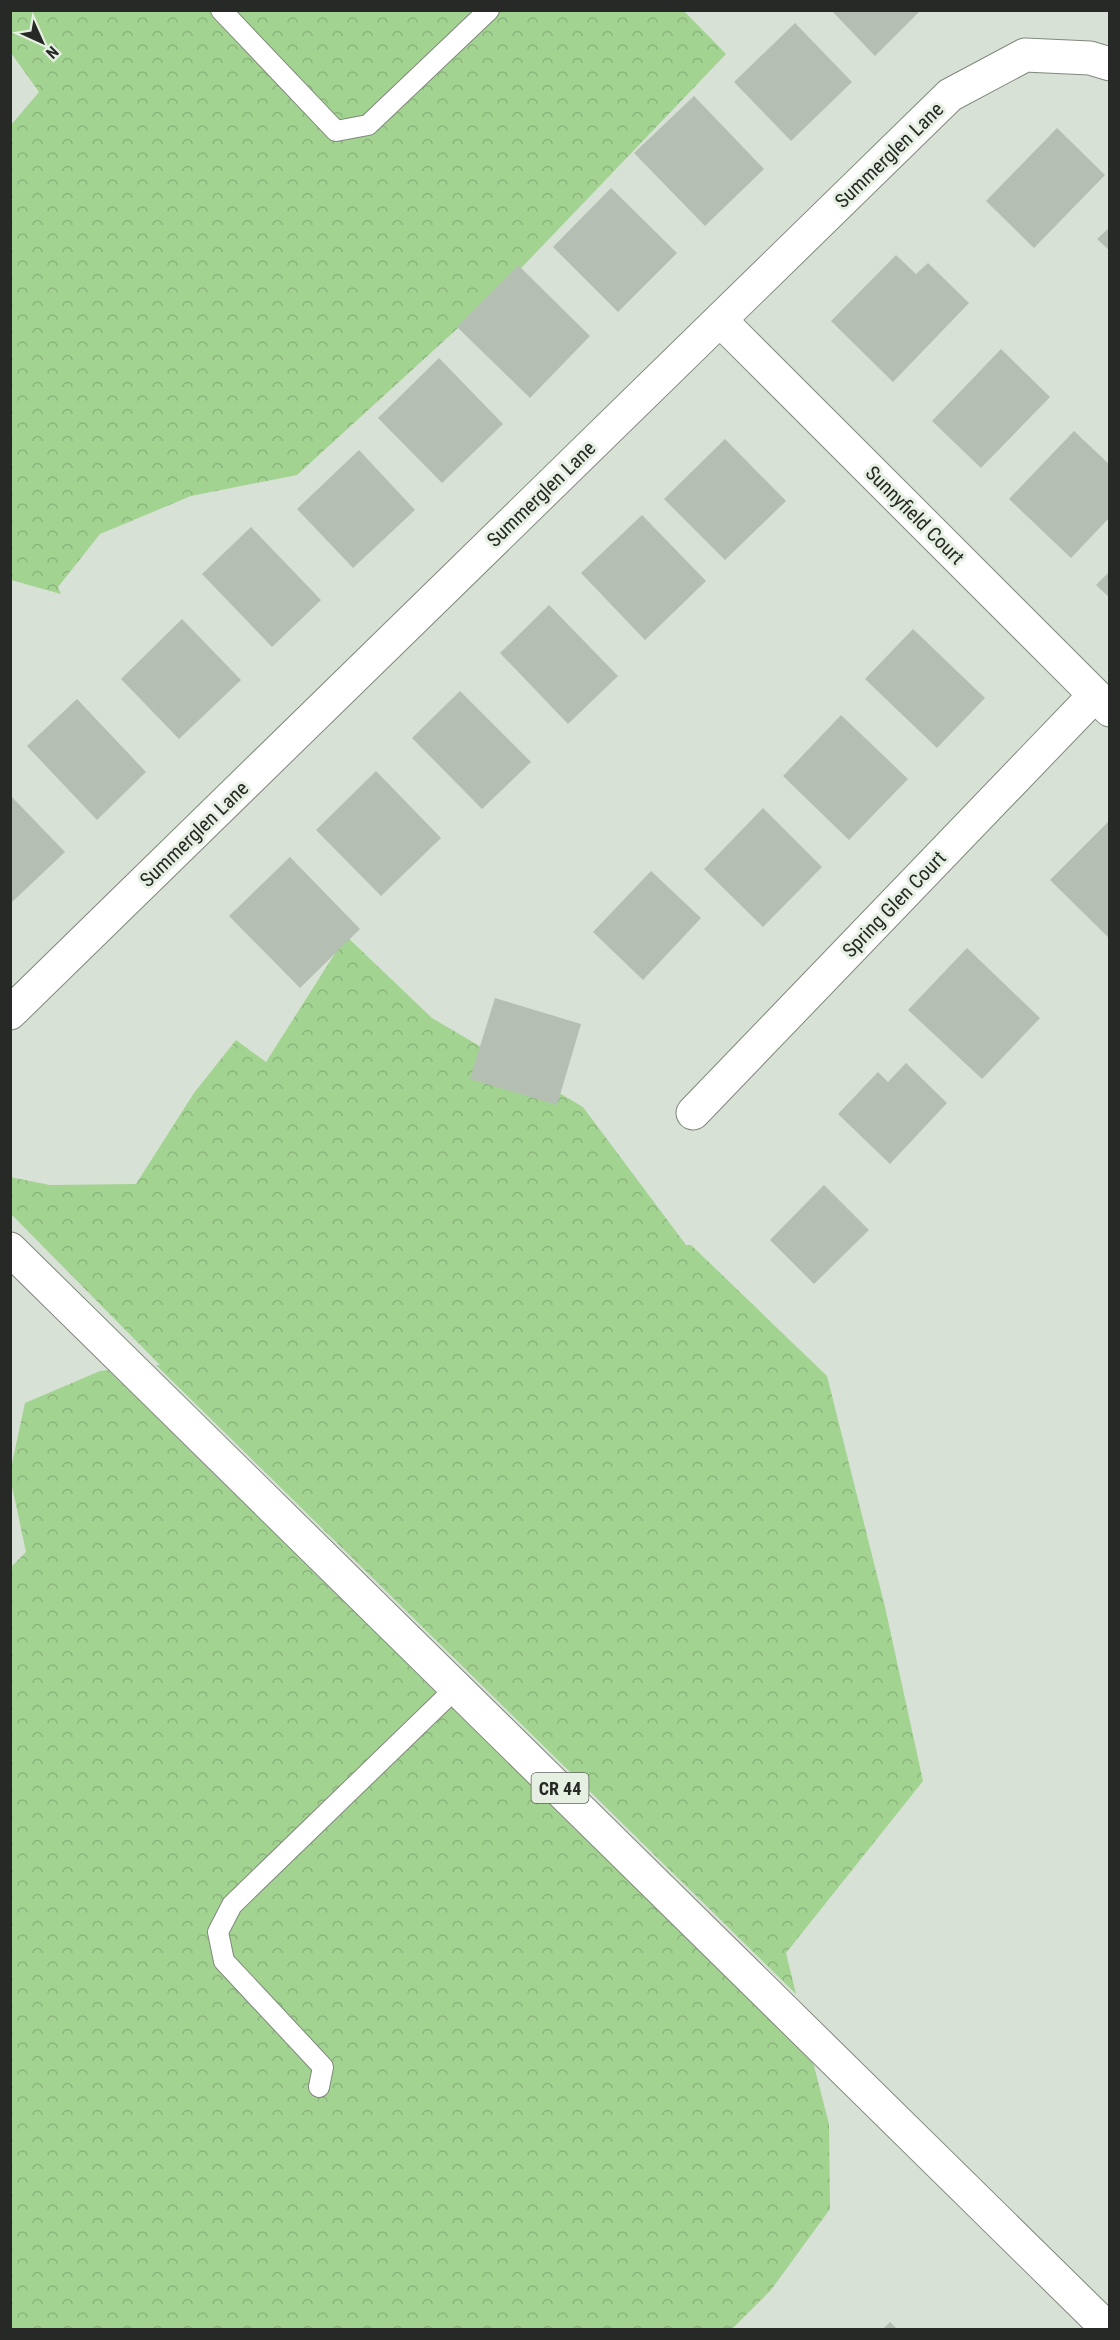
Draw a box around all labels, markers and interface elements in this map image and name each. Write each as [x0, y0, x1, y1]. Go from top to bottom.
north arrow [12, 12, 72, 72]
text: N [42, 42, 62, 62]
street label: Summerglen Lane [830, 97, 948, 213]
street label: Summerglen Lane [482, 436, 600, 552]
street label: Sunnyfield Court [861, 461, 969, 569]
street label: Summerglen Lane [135, 776, 253, 892]
street label: Spring Glen Court [837, 846, 951, 962]
road number: CR 44 [532, 1773, 588, 1803]

